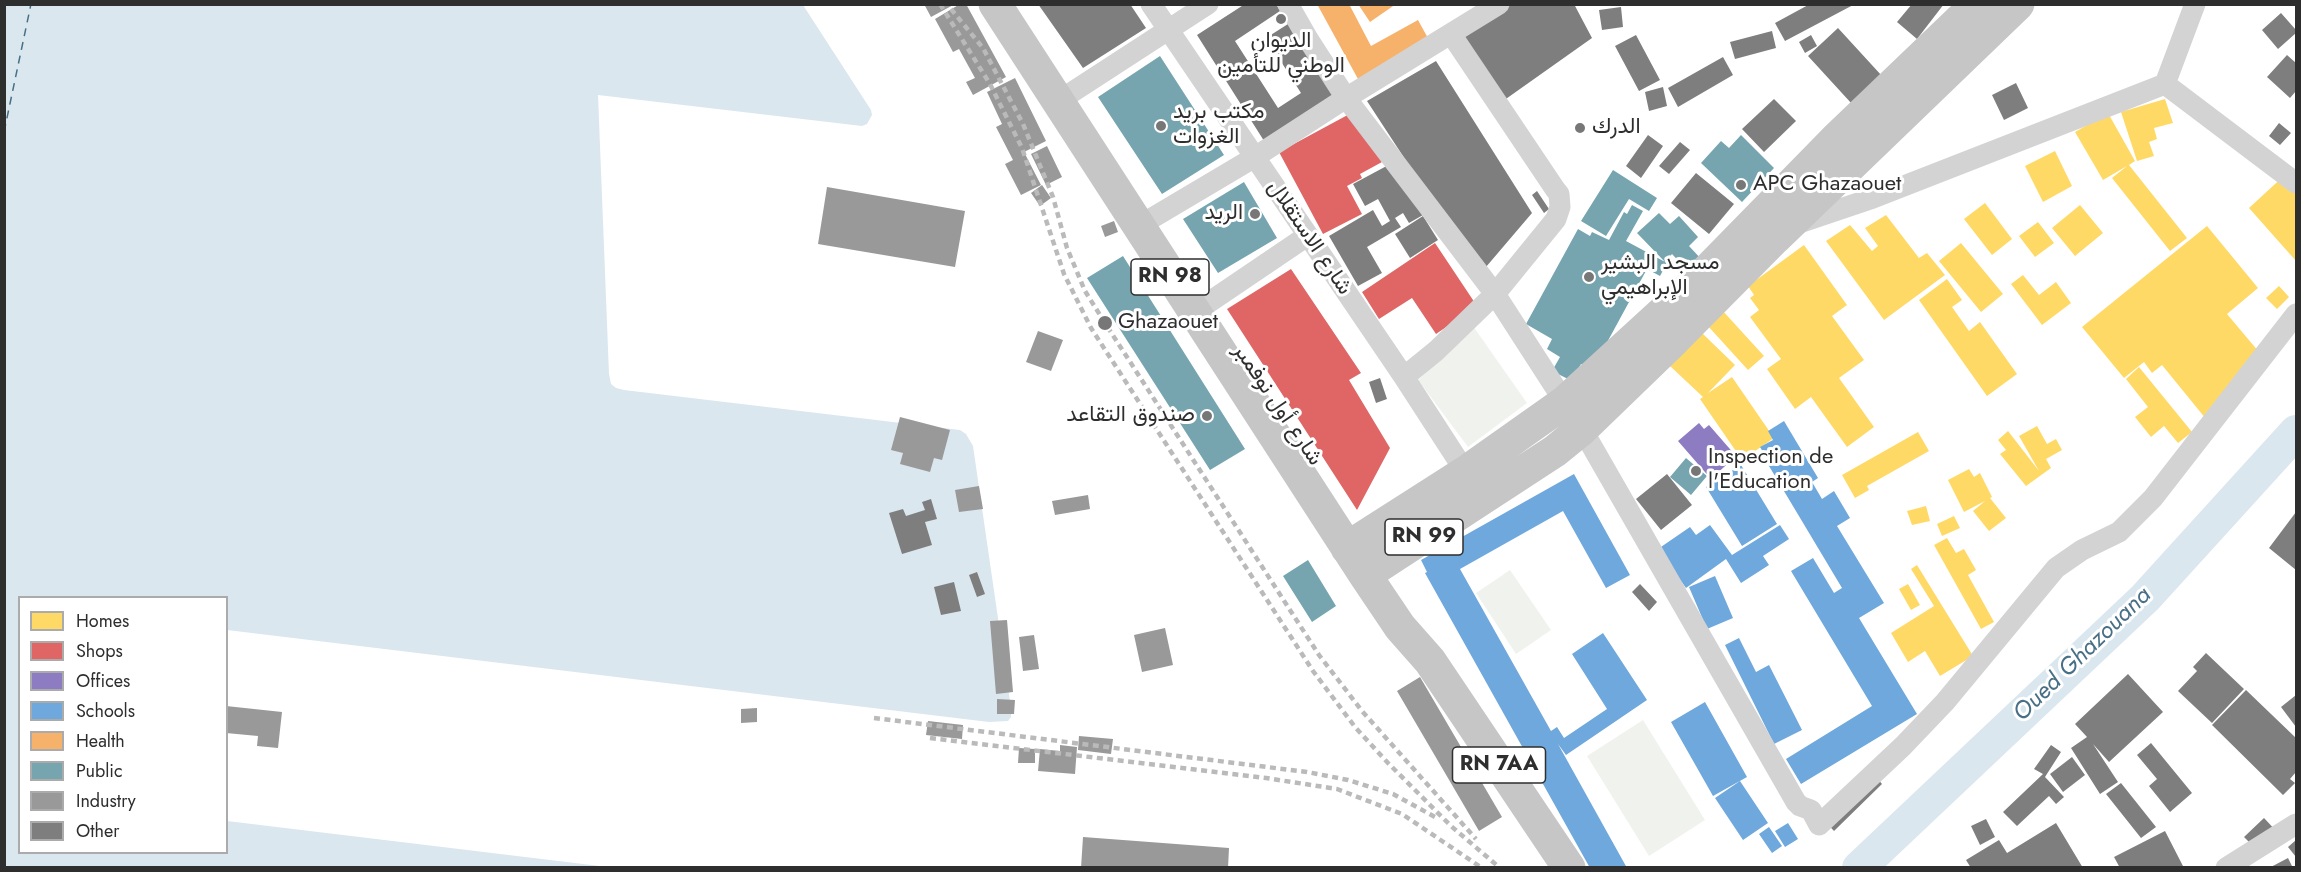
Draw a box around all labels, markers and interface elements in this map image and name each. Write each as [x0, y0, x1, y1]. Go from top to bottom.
marker: الديوان الوطني للتأمين [1274, 12, 1288, 26]
place label: الديوان الوطني للتأمين [1217, 29, 1345, 80]
place label: مكتب بريد الغزوات [1173, 100, 1264, 152]
place label: الدرك [1592, 115, 1641, 141]
marker: مكتب بريد الغزوات [1154, 119, 1168, 133]
marker: الدرك [1573, 121, 1587, 135]
place label: APC Ghazaouet [1753, 172, 1901, 198]
street label: شارع الاستقلال [1261, 176, 1357, 300]
marker: APC Ghazaouet [1734, 178, 1748, 192]
place label: الريد [1205, 201, 1243, 227]
marker: الريد [1248, 207, 1262, 221]
place label: مسجد البشير الإبراهيمي [1601, 251, 1719, 302]
road number: RN 98 [1131, 259, 1209, 295]
marker: مسجد البشير الإبراهيمي [1582, 270, 1596, 284]
place label: Ghazaouet [1118, 310, 1218, 336]
marker: Ghazaouet [1096, 314, 1114, 332]
street label: شارع أول نوفمبر [1227, 339, 1327, 471]
place label: صندوق التقاعد [1066, 403, 1195, 429]
marker: صندوق التقاعد [1200, 409, 1214, 423]
place label: Inspection de l'Education [1708, 445, 1833, 496]
marker: Inspection de l'Education [1689, 464, 1703, 478]
road number: RN 99 [1385, 519, 1463, 555]
water label: Oued Ghazouana [2008, 582, 2158, 728]
legend [18, 596, 228, 854]
text: Homes [76, 608, 129, 634]
text: Shops [76, 638, 123, 664]
text: Offices [76, 668, 130, 694]
text: Schools [76, 698, 135, 724]
text: Health [76, 728, 125, 754]
road number: RN 7AA [1452, 747, 1546, 783]
text: Public [76, 758, 123, 784]
text: Industry [76, 788, 136, 814]
text: Other [76, 818, 119, 844]

